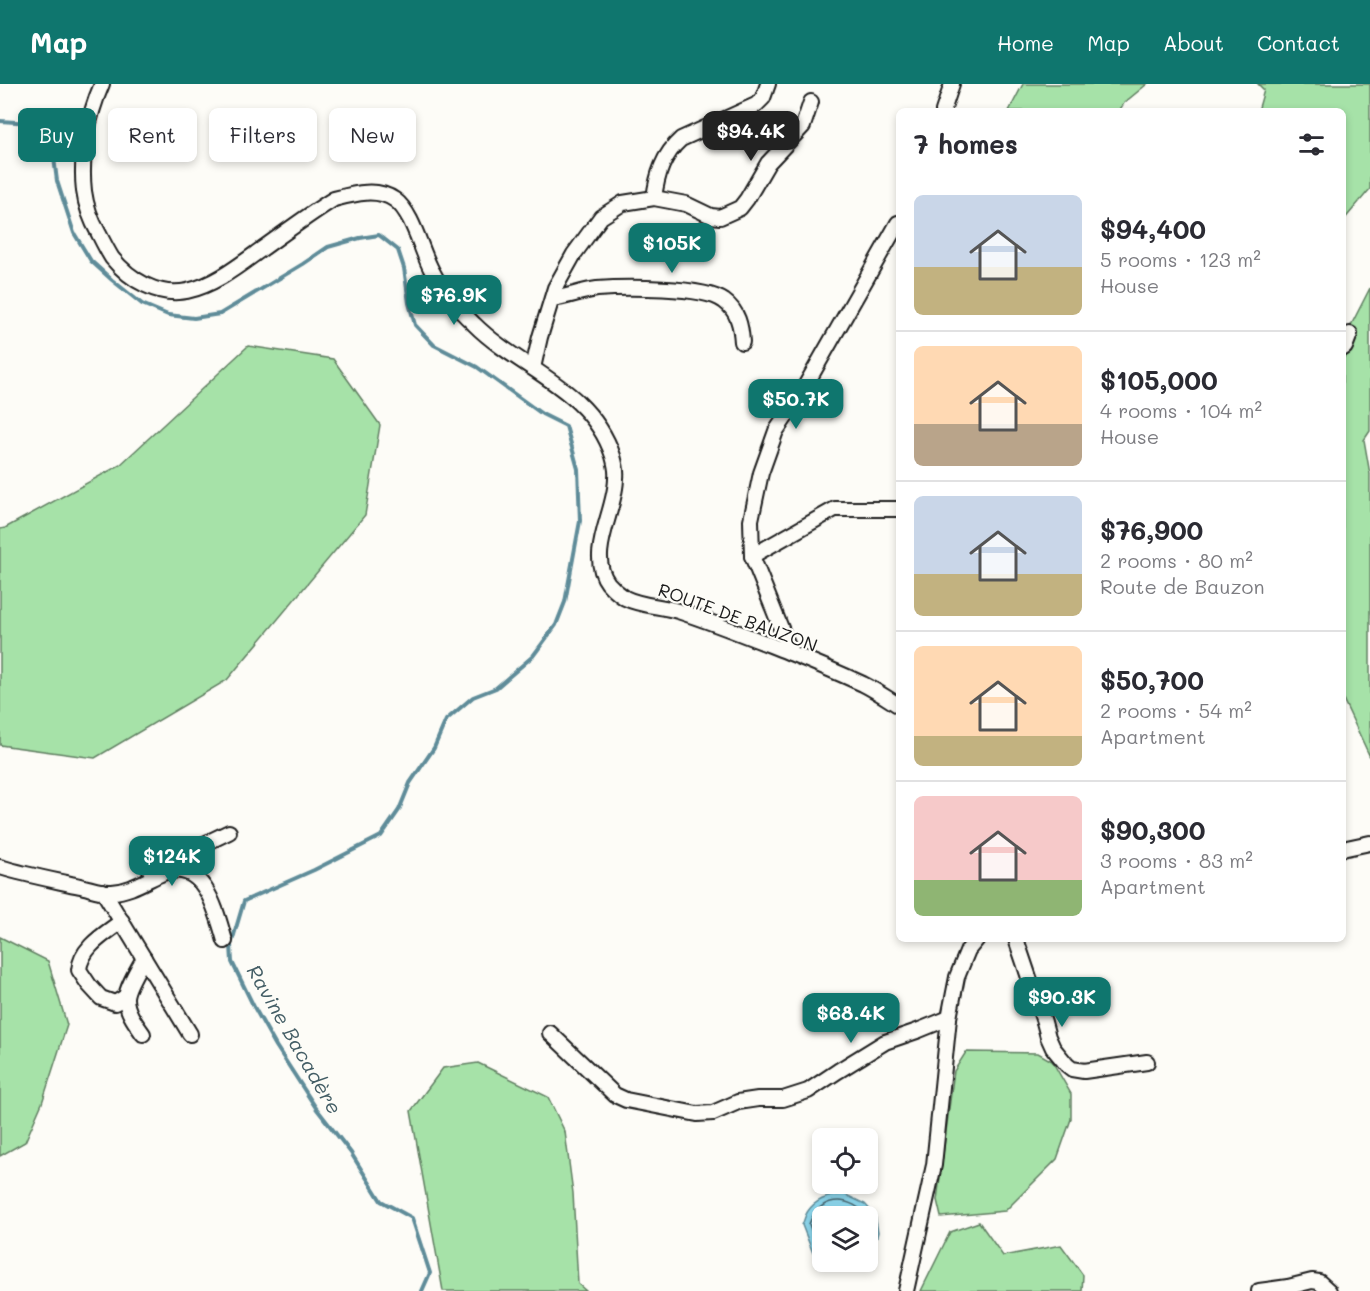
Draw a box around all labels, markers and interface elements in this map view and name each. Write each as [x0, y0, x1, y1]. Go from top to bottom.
text: Map [30, 24, 87, 60]
text: Home [997, 29, 1054, 56]
text: Map [1087, 29, 1130, 56]
text: About [1163, 29, 1224, 56]
text: Contact [1257, 29, 1340, 56]
chip: Buy [18, 108, 96, 162]
chip: Rent [108, 108, 197, 162]
chip: Filters [209, 108, 317, 162]
chip: New [329, 108, 416, 162]
pin: $94.4K [702, 111, 800, 162]
text: $94.4K [716, 117, 786, 143]
text: 7 homes [914, 127, 1018, 161]
icon: filters [1295, 128, 1328, 161]
text: $94,400 [1100, 212, 1206, 246]
icon: home [962, 219, 1034, 291]
pin: $105K [630, 223, 714, 274]
text: $105K [643, 229, 701, 255]
text: 5 rooms · 123 m² [1100, 246, 1261, 272]
text: House [1100, 272, 1159, 298]
pin: $76.9K [405, 275, 503, 326]
text: $76.9K [421, 281, 487, 307]
text: $105,000 [1100, 363, 1218, 397]
icon: home [962, 370, 1034, 442]
pin: $50.7K [747, 379, 845, 430]
text: $50.7K [762, 385, 830, 411]
text: 4 rooms · 104 m² [1100, 397, 1262, 423]
text: House [1100, 423, 1159, 449]
text: $76,900 [1100, 513, 1203, 547]
icon: home [962, 520, 1034, 592]
text: 2 rooms · 80 m² [1100, 547, 1253, 573]
text: Route de Bauzon [1100, 573, 1265, 599]
street label: ROUTE DE BAUZON [655, 577, 821, 657]
text: $50,700 [1100, 663, 1204, 697]
icon: home [962, 670, 1034, 742]
text: 2 rooms · 54 m² [1100, 697, 1252, 723]
text: Apartment [1100, 723, 1206, 749]
text: $90,300 [1100, 813, 1205, 847]
icon: home [962, 820, 1034, 892]
pin: $124K [130, 836, 214, 887]
text: $124K [143, 842, 201, 868]
text: 3 rooms · 83 m² [1100, 847, 1253, 873]
text: Apartment [1100, 873, 1206, 899]
water label: Ravine Bacadère [242, 960, 348, 1118]
pin: $90.3K [1013, 977, 1111, 1028]
text: $90.3K [1028, 983, 1096, 1009]
pin: $68.4K [802, 993, 900, 1044]
text: $68.4K [817, 999, 885, 1025]
map controls [812, 1128, 878, 1272]
button: locate [812, 1128, 878, 1194]
button: layers [812, 1206, 878, 1272]

